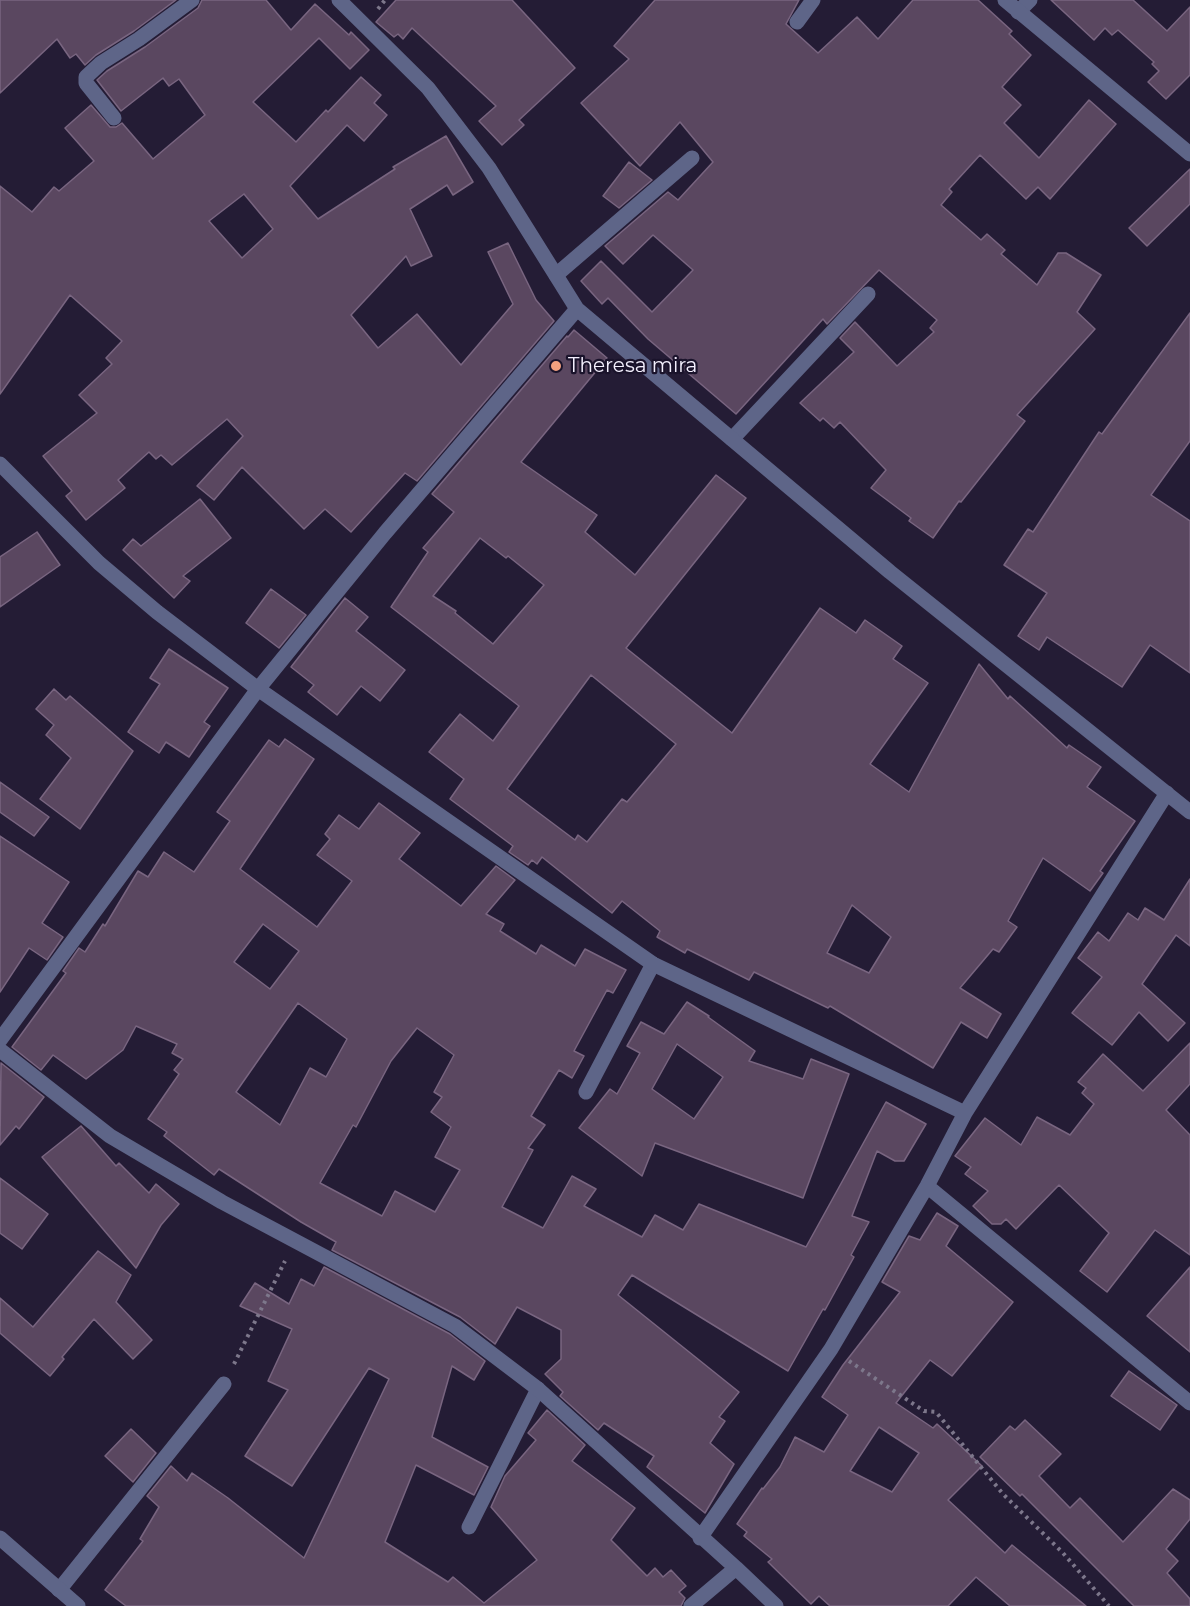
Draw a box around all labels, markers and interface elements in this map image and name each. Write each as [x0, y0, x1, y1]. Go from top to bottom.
place label: Theresa mira [568, 354, 697, 378]
marker: Theresa mira [549, 359, 563, 373]

